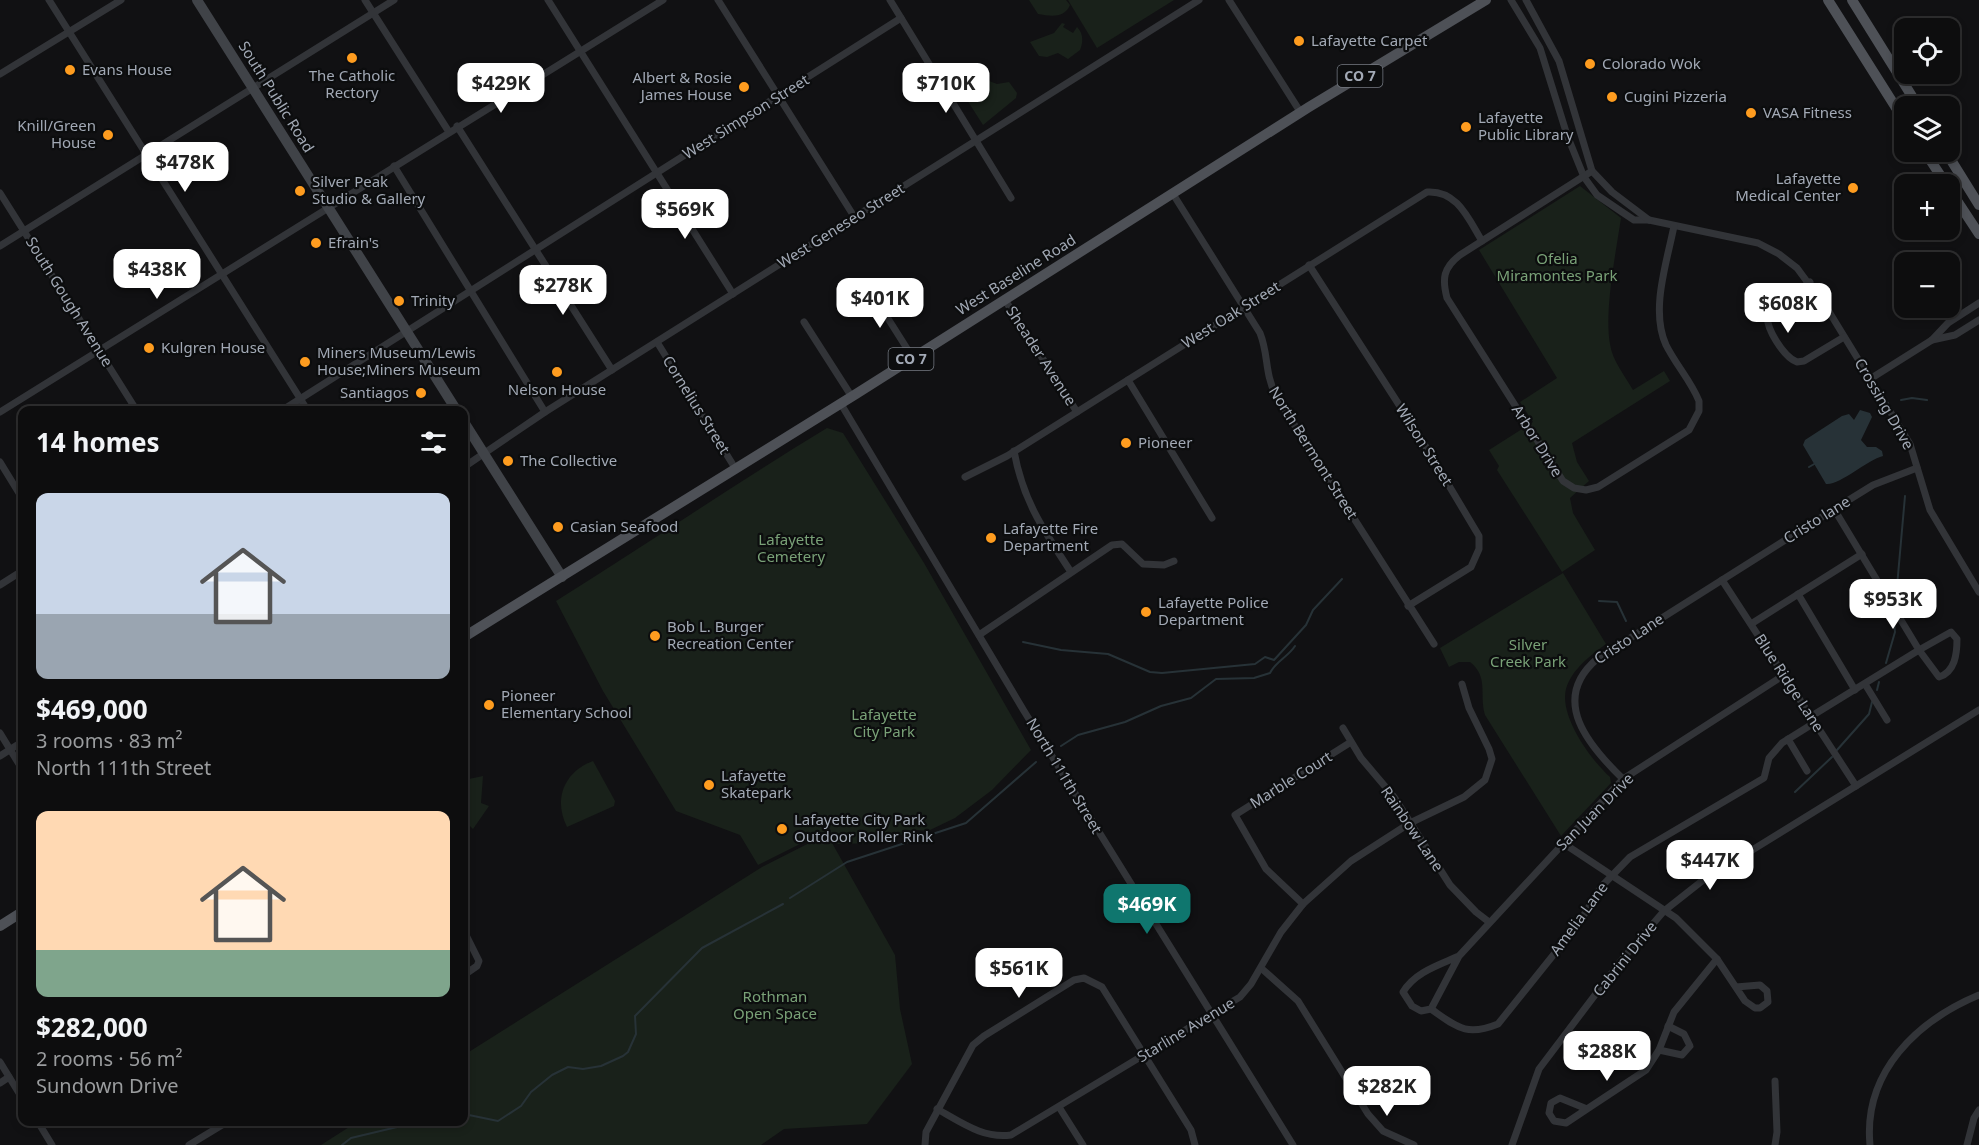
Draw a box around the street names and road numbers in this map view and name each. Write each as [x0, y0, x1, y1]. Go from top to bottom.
street label: South Public Road [235, 37, 319, 156]
road number: CO 7 [1338, 65, 1382, 87]
street label: West Simpson Street [679, 69, 813, 163]
street label: West Geneseo Street [773, 178, 908, 272]
street label: West Baseline Road [952, 229, 1079, 319]
street label: South Gough Avenue [22, 233, 118, 370]
street label: West Oak Street [1177, 276, 1284, 352]
street label: Sheader Avenue [1002, 302, 1081, 409]
road number: CO 7 [888, 348, 934, 370]
street label: Cornelius Street [659, 351, 735, 458]
street label: Crossing Drive [1851, 354, 1919, 453]
street label: North Bermont Street [1265, 382, 1363, 523]
street label: Wilson Street [1392, 400, 1458, 490]
street label: Arbor Drive [1508, 401, 1568, 480]
street label: Cristo lane [1779, 491, 1854, 548]
street label: Cristo Lane [1590, 608, 1667, 668]
street label: Blue Ridge Lane [1751, 630, 1829, 735]
street label: North 111th Street [1022, 714, 1108, 837]
street label: Marble Court [1246, 746, 1336, 812]
street label: San Juan Drive [1551, 768, 1637, 854]
street label: Rainbow Lane [1377, 782, 1449, 875]
street label: Amelia Lane [1545, 878, 1612, 959]
street label: Cabrini Drive [1588, 917, 1661, 1000]
street label: Starline Avenue [1133, 992, 1238, 1066]

